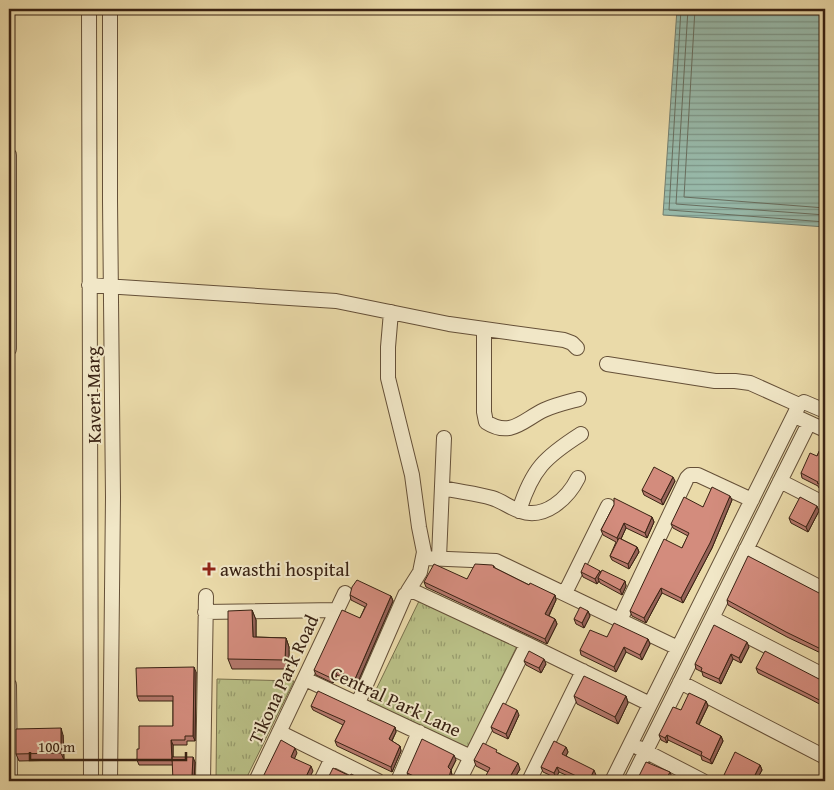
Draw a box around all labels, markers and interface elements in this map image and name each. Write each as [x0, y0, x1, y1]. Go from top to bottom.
street label: Kaveri Marg [78, 346, 108, 444]
place label: awasthi hospital [220, 555, 350, 583]
marker: awasthi hospital [202, 562, 216, 576]
street label: Tikona Park Road [241, 609, 326, 748]
street label: Central Park Lane [326, 658, 466, 744]
scale bar [30, 730, 186, 762]
text: 100 m [38, 736, 76, 757]

